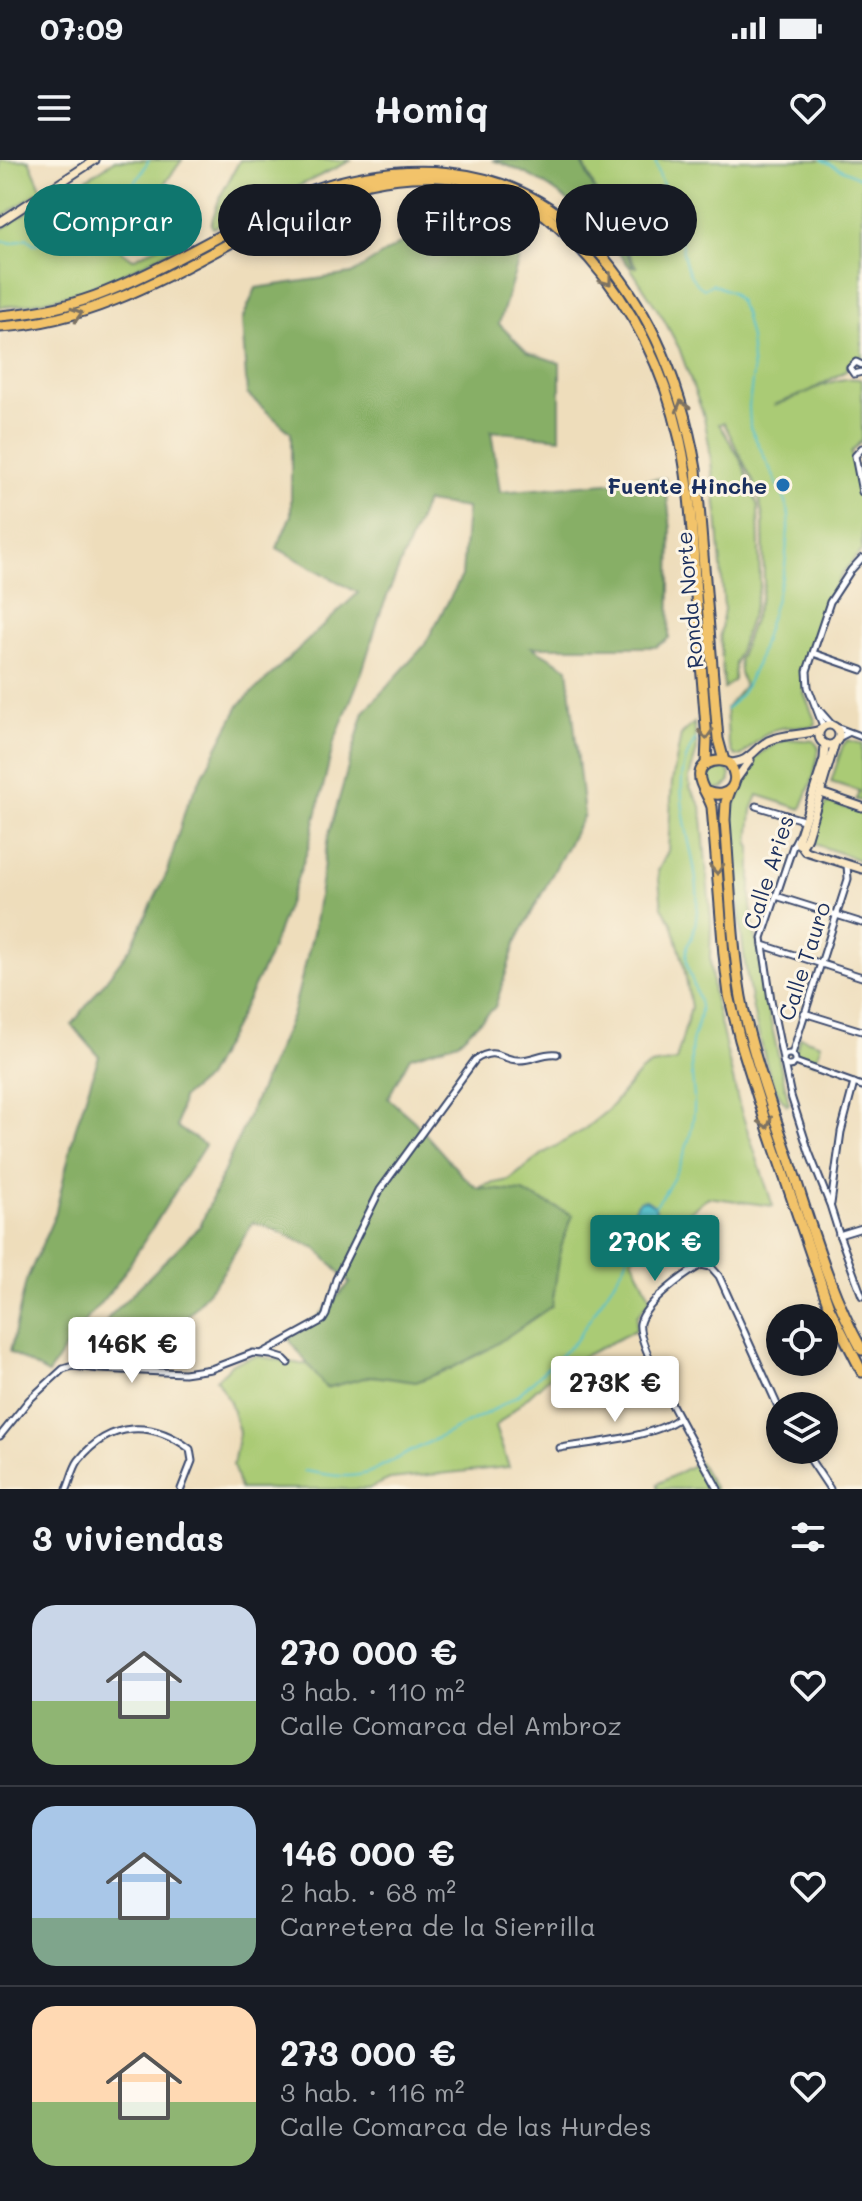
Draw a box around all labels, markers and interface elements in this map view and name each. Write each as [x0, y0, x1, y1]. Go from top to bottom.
text: 07:09 [40, 8, 123, 48]
text: Homiq [374, 85, 488, 132]
icon: menu [32, 86, 76, 130]
icon: heart [786, 86, 830, 130]
chip: Comprar [24, 184, 202, 256]
chip: Alquilar [218, 184, 381, 256]
chip: Filtros [397, 184, 540, 256]
chip: Nuevo [556, 184, 697, 256]
one-way arrow [597, 271, 611, 286]
one-way arrow [69, 307, 83, 323]
one-way arrow [675, 399, 691, 413]
place label: Fuente Hinche [607, 471, 767, 500]
marker: Fuente Hinche [774, 476, 792, 494]
street label: Ronda Norte [669, 530, 709, 670]
one-way arrow [697, 728, 714, 741]
street label: Calle Aries [736, 811, 800, 933]
one-way arrow [708, 863, 725, 876]
street label: Calle Tauro [771, 898, 837, 1024]
one-way arrow [757, 1115, 773, 1129]
pin: 270K € [590, 1215, 720, 1283]
text: 270K € [608, 1224, 702, 1258]
map controls [766, 1304, 838, 1464]
button: locate [766, 1304, 838, 1376]
pin: 146K € [67, 1317, 197, 1385]
text: 146K € [86, 1326, 178, 1360]
pin: 273K € [550, 1356, 680, 1424]
text: 273K € [569, 1365, 661, 1399]
button: layers [766, 1392, 838, 1464]
text: 3 viviendas [32, 1515, 224, 1560]
icon: filters [786, 1515, 830, 1559]
text: 270 000 € [280, 1629, 457, 1674]
icon: home [96, 1637, 192, 1733]
icon: heart [786, 1663, 830, 1707]
text: 3 hab. · 110 m² [280, 1674, 465, 1708]
text: Calle Comarca del Ambroz [280, 1708, 622, 1742]
text: 146 000 € [280, 1830, 455, 1875]
icon: home [96, 1838, 192, 1934]
icon: heart [786, 1864, 830, 1908]
text: 2 hab. · 68 m² [280, 1875, 456, 1909]
text: Carretera de la Sierrilla [280, 1909, 596, 1943]
text: 273 000 € [280, 2030, 456, 2075]
icon: home [96, 2038, 192, 2134]
icon: heart [786, 2064, 830, 2108]
text: 3 hab. · 116 m² [280, 2075, 464, 2109]
text: Calle Comarca de las Hurdes [280, 2109, 652, 2143]

